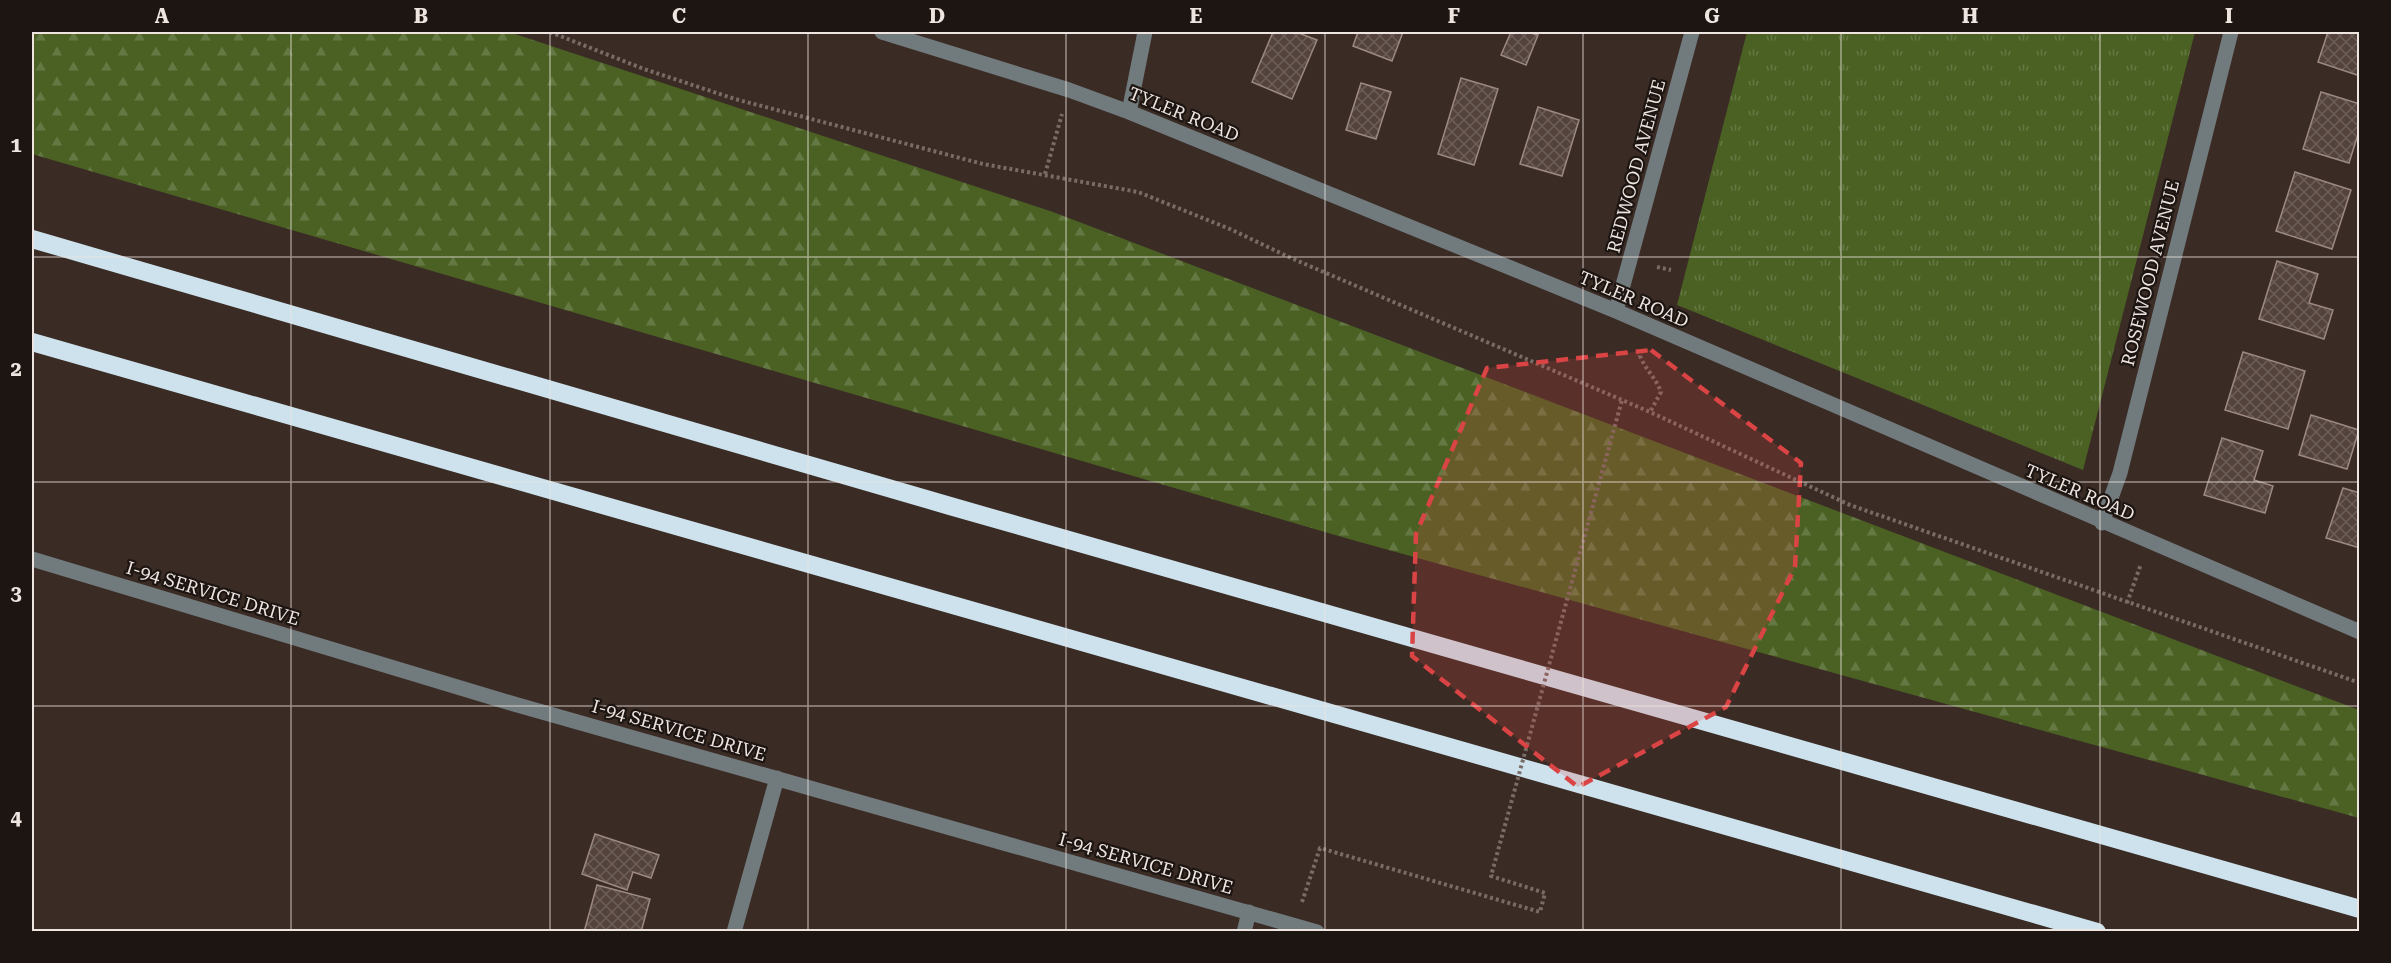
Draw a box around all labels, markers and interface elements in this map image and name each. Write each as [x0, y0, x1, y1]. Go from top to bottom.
text: A [155, 4, 170, 28]
text: B [414, 4, 428, 28]
text: C [672, 4, 686, 28]
text: D [929, 4, 945, 28]
text: E [1190, 4, 1203, 28]
text: F [1448, 4, 1460, 28]
text: G [1704, 4, 1720, 28]
text: H [1962, 4, 1978, 28]
text: I [2225, 4, 2233, 28]
street label: REDWOOD AVENUE [1603, 77, 1669, 255]
street label: TYLER ROAD [1126, 82, 1242, 146]
text: 1 [10, 133, 22, 157]
street label: ROSEWOOD AVENUE [2117, 178, 2183, 368]
street label: TYLER ROAD [1576, 266, 1692, 332]
text: 2 [10, 357, 22, 381]
street label: TYLER ROAD [2022, 459, 2138, 525]
street label: I-94 SERVICE DRIVE [124, 557, 302, 629]
text: 3 [10, 581, 22, 605]
street label: I-94 SERVICE DRIVE [590, 695, 768, 765]
text: 4 [10, 806, 22, 830]
street label: I-94 SERVICE DRIVE [1057, 828, 1235, 898]

